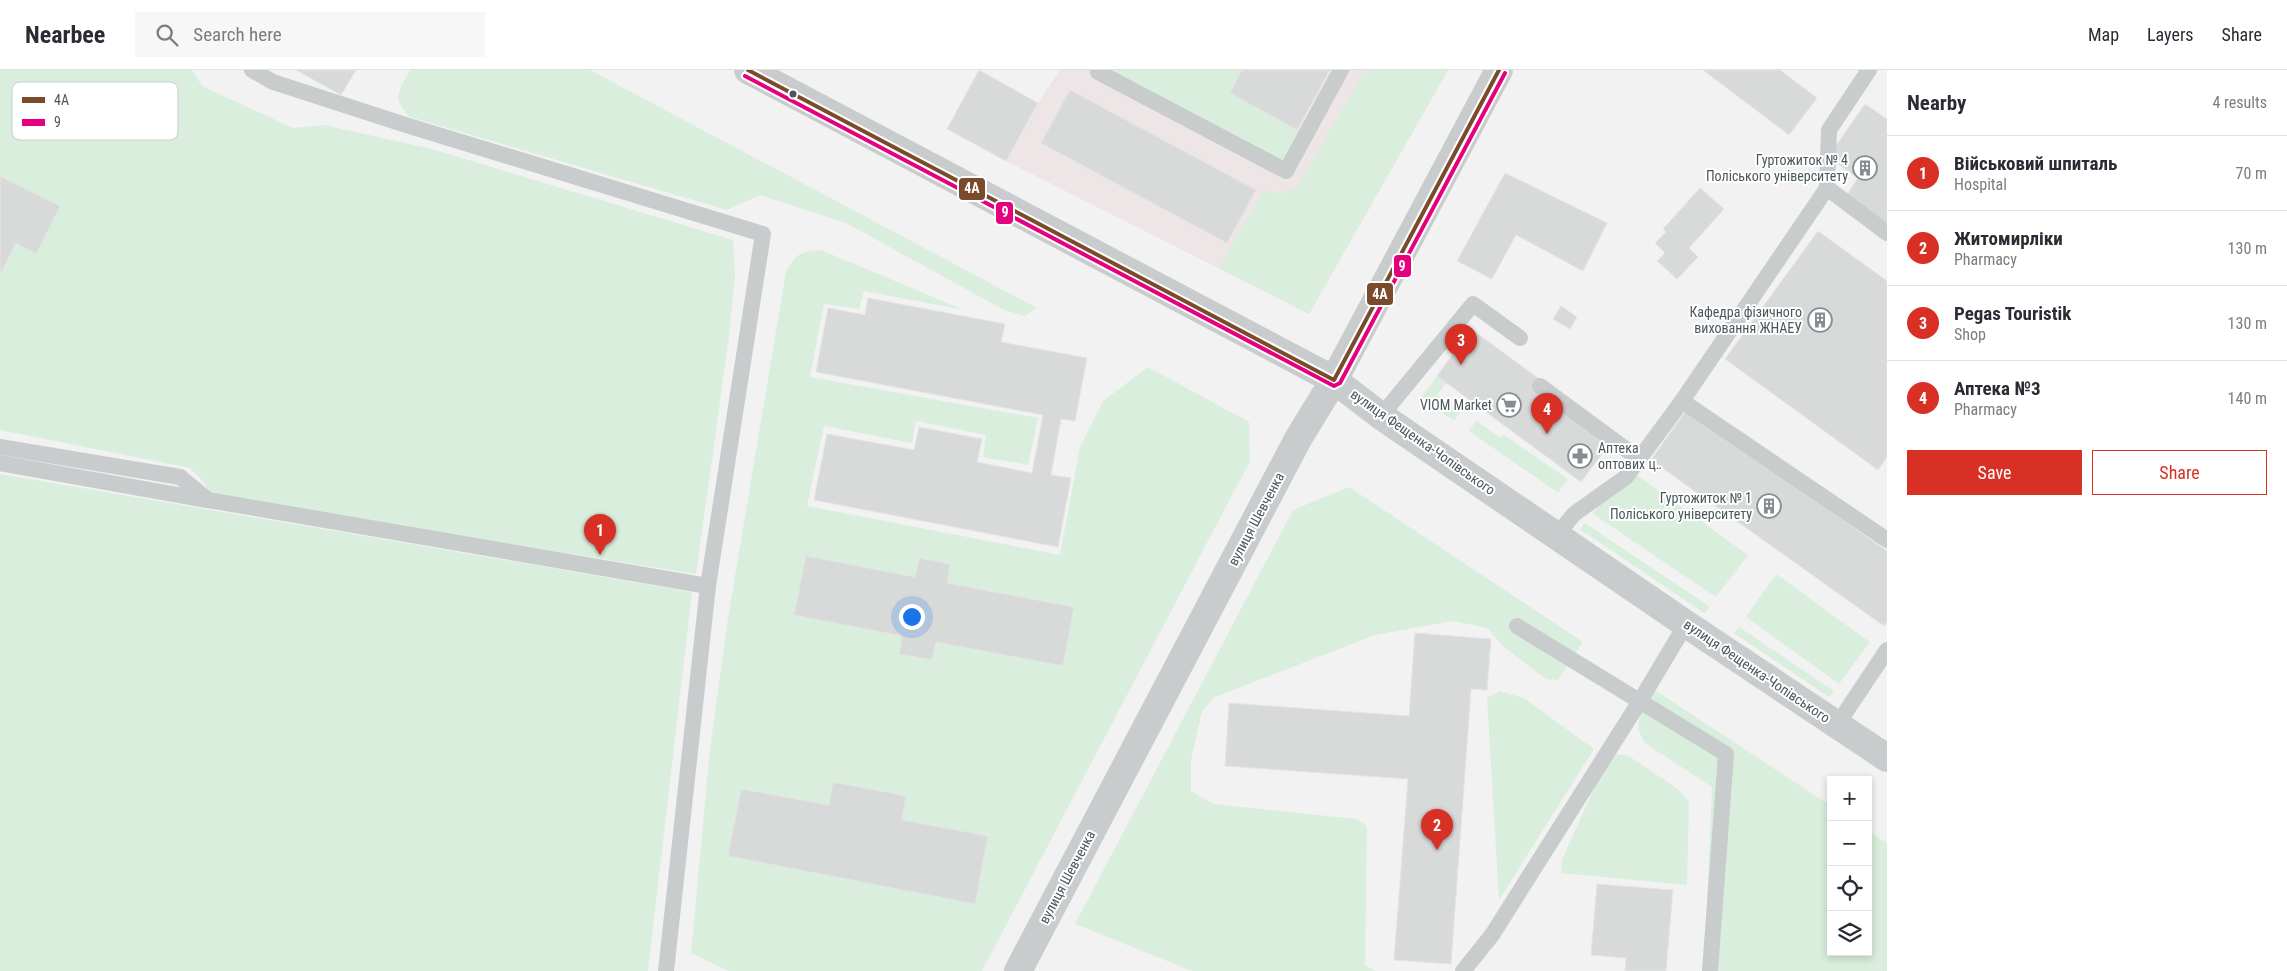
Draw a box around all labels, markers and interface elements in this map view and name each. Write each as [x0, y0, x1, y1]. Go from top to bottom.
search box [135, 12, 485, 57]
text: Nearbee [25, 21, 105, 49]
icon: search [153, 21, 181, 49]
text: Search here [193, 23, 282, 46]
text: Map [2088, 24, 2119, 45]
text: Layers [2147, 24, 2194, 45]
text: Share [2222, 24, 2262, 45]
legend [12, 82, 178, 140]
unlabelled marker [788, 89, 798, 99]
text: Nearby [1907, 91, 1966, 115]
text: 4А [54, 92, 69, 108]
text: 4 results [2212, 93, 2267, 112]
text: 9 [54, 114, 61, 130]
place label: Гуртожиток № 4 Поліського університету [1706, 152, 1848, 184]
text: Військовий шпиталь [1954, 152, 2117, 175]
building icon: Гуртожиток № 4 Поліського університету [1852, 155, 1878, 181]
text: 1 [1919, 164, 1927, 183]
text: 70 m [2235, 164, 2267, 183]
text: Hospital [1954, 175, 2007, 194]
line badge: 4А [958, 177, 986, 201]
text: 4А [964, 180, 980, 196]
line badge: 9 [995, 201, 1014, 225]
text: 9 [1001, 204, 1009, 220]
text: Житомирліки [1954, 227, 2063, 250]
text: 2 [1919, 239, 1927, 258]
text: 130 m [2228, 239, 2267, 258]
text: Pharmacy [1954, 250, 2017, 269]
line badge: 9 [1393, 254, 1412, 278]
text: 9 [1398, 258, 1406, 274]
line badge: 4А [1366, 282, 1394, 306]
text: 4А [1372, 286, 1388, 302]
text: Pegas Touristik [1954, 302, 2071, 325]
place label: Кафедра фізичного виховання ЖНАЕУ [1689, 304, 1802, 336]
building icon: Кафедра фізичного виховання ЖНАЕУ [1807, 307, 1833, 333]
text: 3 [1919, 314, 1927, 333]
text: 130 m [2228, 314, 2267, 333]
pin: 3 [1445, 324, 1477, 365]
text: Shop [1954, 325, 1986, 344]
text: Аптека №3 [1954, 377, 2041, 400]
street label: вулиця Фещенка-Чопівського [1348, 386, 1498, 498]
text: 4 [1919, 389, 1927, 408]
text: 140 m [2228, 389, 2267, 408]
supermarket icon: VIOM Market [1496, 392, 1522, 418]
pin: 4 [1531, 393, 1563, 434]
place label: VIOM Market [1420, 397, 1492, 413]
text: Pharmacy [1954, 400, 2017, 419]
place label: Аптека оптових ц‥ [1598, 440, 1662, 472]
pharmacy icon: Аптека оптових ц‥ [1567, 443, 1593, 469]
button: Save [1907, 450, 2082, 495]
button: Share [2092, 450, 2267, 495]
street label: вулиця Шевченка [1225, 470, 1287, 568]
place label: Гуртожиток № 1 Поліського університету [1610, 490, 1752, 522]
building icon: Гуртожиток № 1 Поліського університету [1756, 493, 1782, 519]
pin: 1 [584, 514, 616, 555]
your location [899, 604, 925, 630]
street label: вулиця Фещенка-Чопівського [1681, 616, 1833, 726]
map controls [1827, 776, 1872, 956]
button: + [1827, 776, 1872, 821]
pin: 2 [1421, 809, 1453, 850]
button: − [1827, 821, 1872, 866]
street label: вулиця Шевченка [1036, 828, 1098, 926]
button: locate [1827, 866, 1872, 911]
button: layers [1827, 911, 1872, 956]

